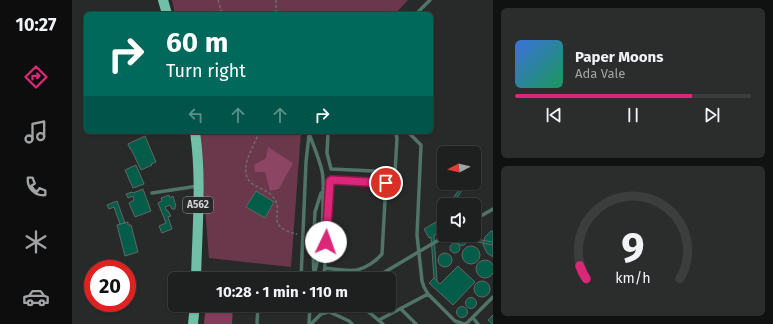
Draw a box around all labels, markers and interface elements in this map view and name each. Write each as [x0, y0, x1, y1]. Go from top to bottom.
text: 10:27 [16, 14, 56, 36]
text: 60 m [166, 26, 228, 59]
icon: right [100, 28, 152, 80]
text: Paper Moons [575, 48, 663, 66]
text: Turn right [166, 60, 246, 82]
icon: directions [22, 63, 50, 91]
text: Ada Vale [575, 66, 625, 81]
icon: left [185, 104, 207, 126]
icon: ahead [227, 104, 249, 126]
icon: ahead [269, 104, 291, 126]
icon: right [311, 104, 333, 126]
icon: previous [543, 104, 565, 126]
icon: pause [622, 104, 644, 126]
icon: next [701, 104, 723, 126]
icon: music [22, 118, 50, 146]
north arrow [437, 146, 481, 190]
map controls [437, 146, 481, 242]
pin [369, 166, 403, 200]
icon: arrive [375, 172, 397, 194]
icon: phone [22, 173, 50, 201]
road number: A562 [183, 197, 213, 213]
button: sound [437, 198, 481, 242]
position arrow [305, 221, 347, 263]
text: 9 [621, 223, 645, 273]
icon: climate [22, 228, 50, 256]
speed limit sign: 20 [84, 260, 136, 312]
text: km/h [615, 270, 651, 287]
icon: car [22, 283, 50, 311]
text: 10:28 · 1 min · 110 m [216, 283, 348, 301]

